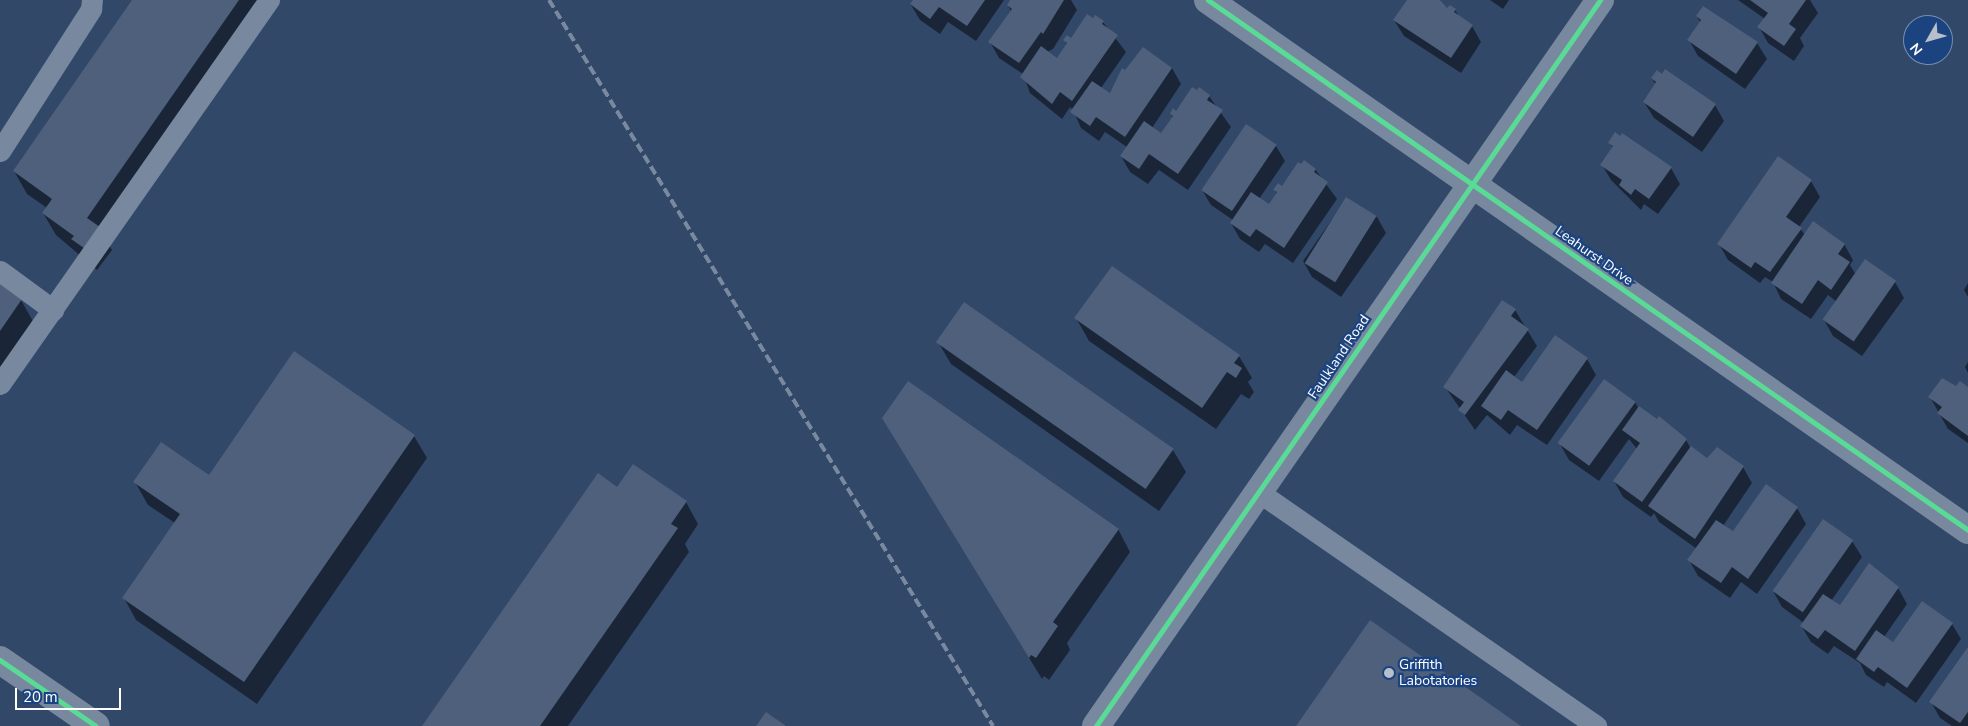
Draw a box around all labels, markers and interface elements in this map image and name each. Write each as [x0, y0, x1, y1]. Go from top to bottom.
north arrow [1903, 15, 1953, 65]
text: N [1906, 39, 1927, 59]
street label: Leahurst Drive [1552, 223, 1636, 289]
street label: Faulkland Road [1305, 312, 1373, 402]
place label: Griffith Labotatories [1399, 657, 1477, 690]
marker: Griffith Labotatories [1383, 667, 1395, 679]
scale bar [18, 678, 124, 710]
text: 20 m [23, 687, 58, 707]

